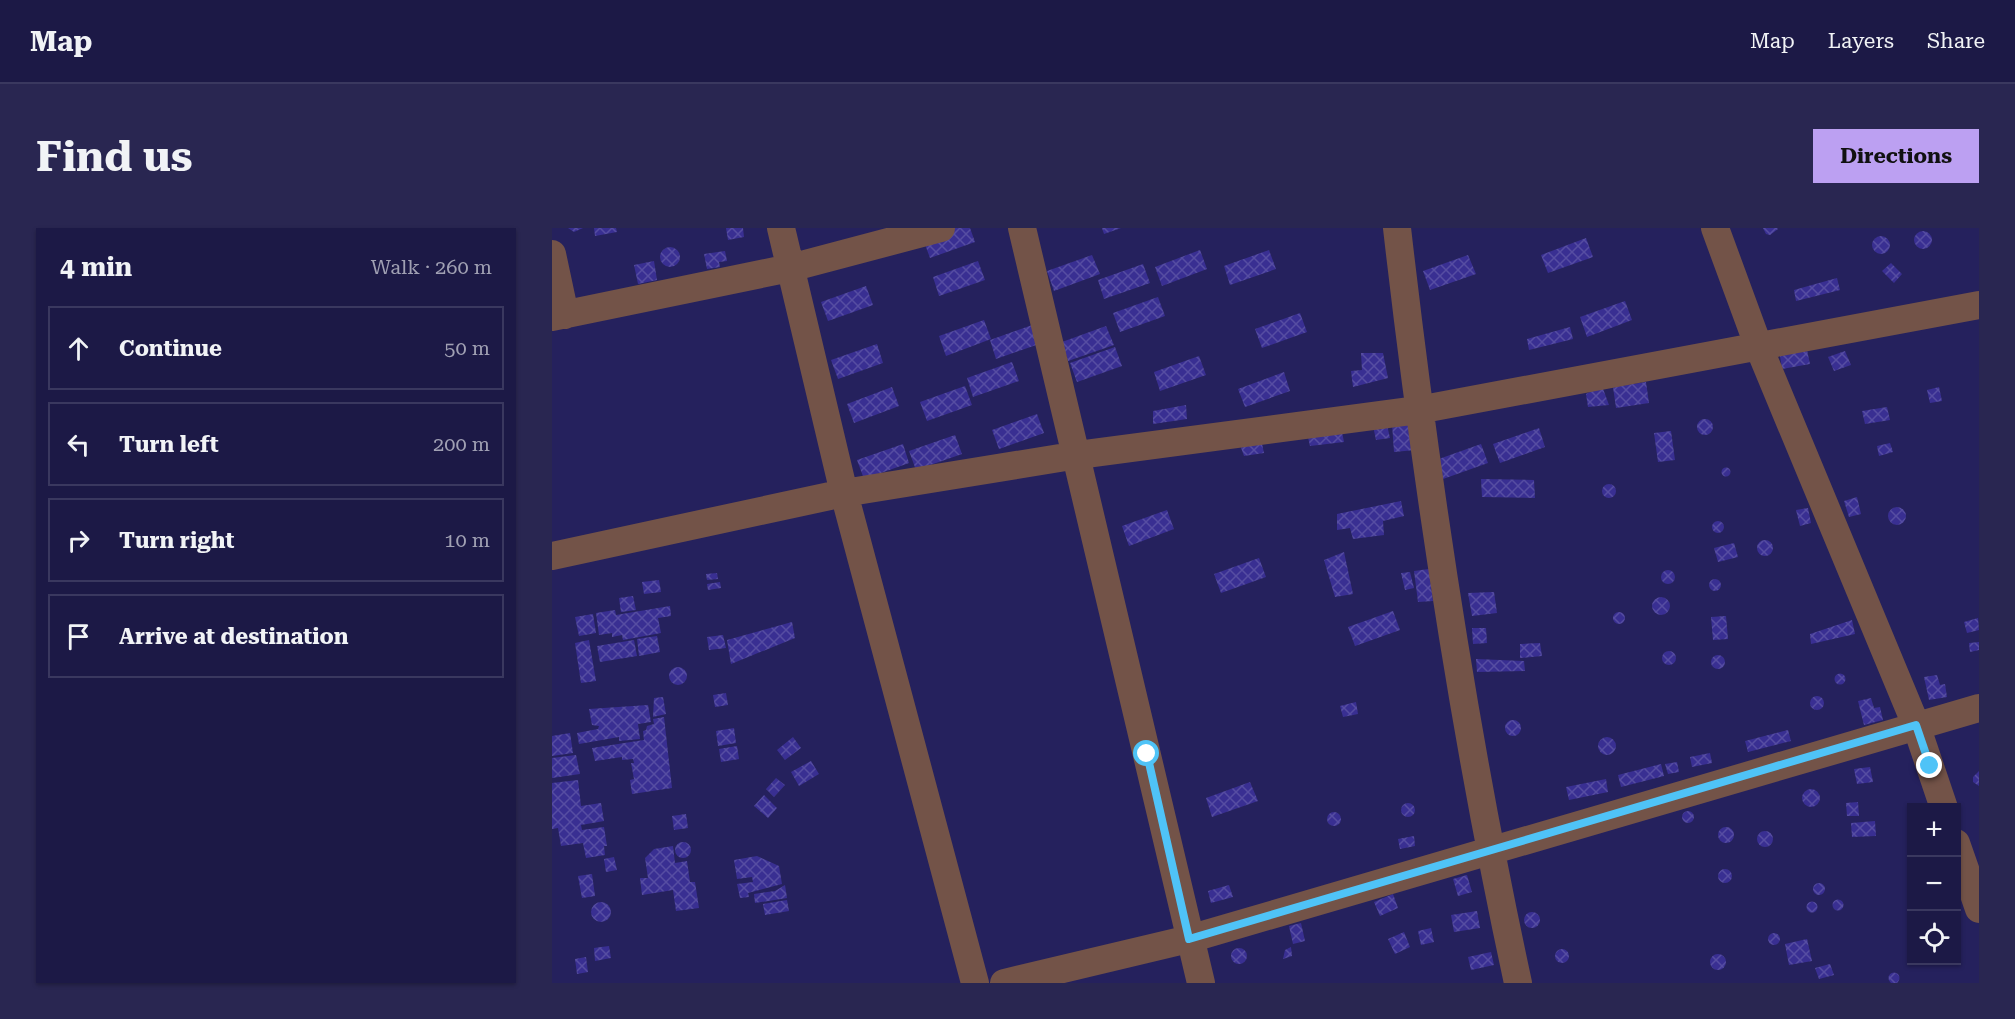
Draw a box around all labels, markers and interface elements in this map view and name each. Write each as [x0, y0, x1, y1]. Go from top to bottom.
text: Map [30, 25, 92, 58]
text: Map [1750, 29, 1795, 53]
text: Layers [1828, 29, 1894, 53]
text: Share [1927, 29, 1985, 53]
button: Directions [1813, 129, 1979, 183]
text: Find us [36, 132, 193, 181]
text: 4 min [60, 252, 132, 282]
text: Walk · 260 m [371, 255, 492, 279]
icon: ahead [62, 332, 95, 365]
text: Continue [119, 336, 222, 361]
text: 50 m [444, 336, 490, 360]
icon: left [62, 428, 95, 461]
text: Turn left [119, 432, 219, 457]
text: 200 m [433, 432, 490, 456]
icon: right [62, 524, 95, 557]
text: Turn right [119, 528, 234, 553]
text: 10 m [444, 528, 490, 552]
icon: arrive [62, 620, 95, 653]
text: Arrive at destination [119, 624, 348, 649]
route start [1133, 740, 1159, 766]
route end [1916, 752, 1942, 778]
map controls [1907, 803, 1961, 965]
button: + [1907, 803, 1961, 857]
button: − [1907, 857, 1961, 911]
button: locate [1907, 911, 1961, 965]

